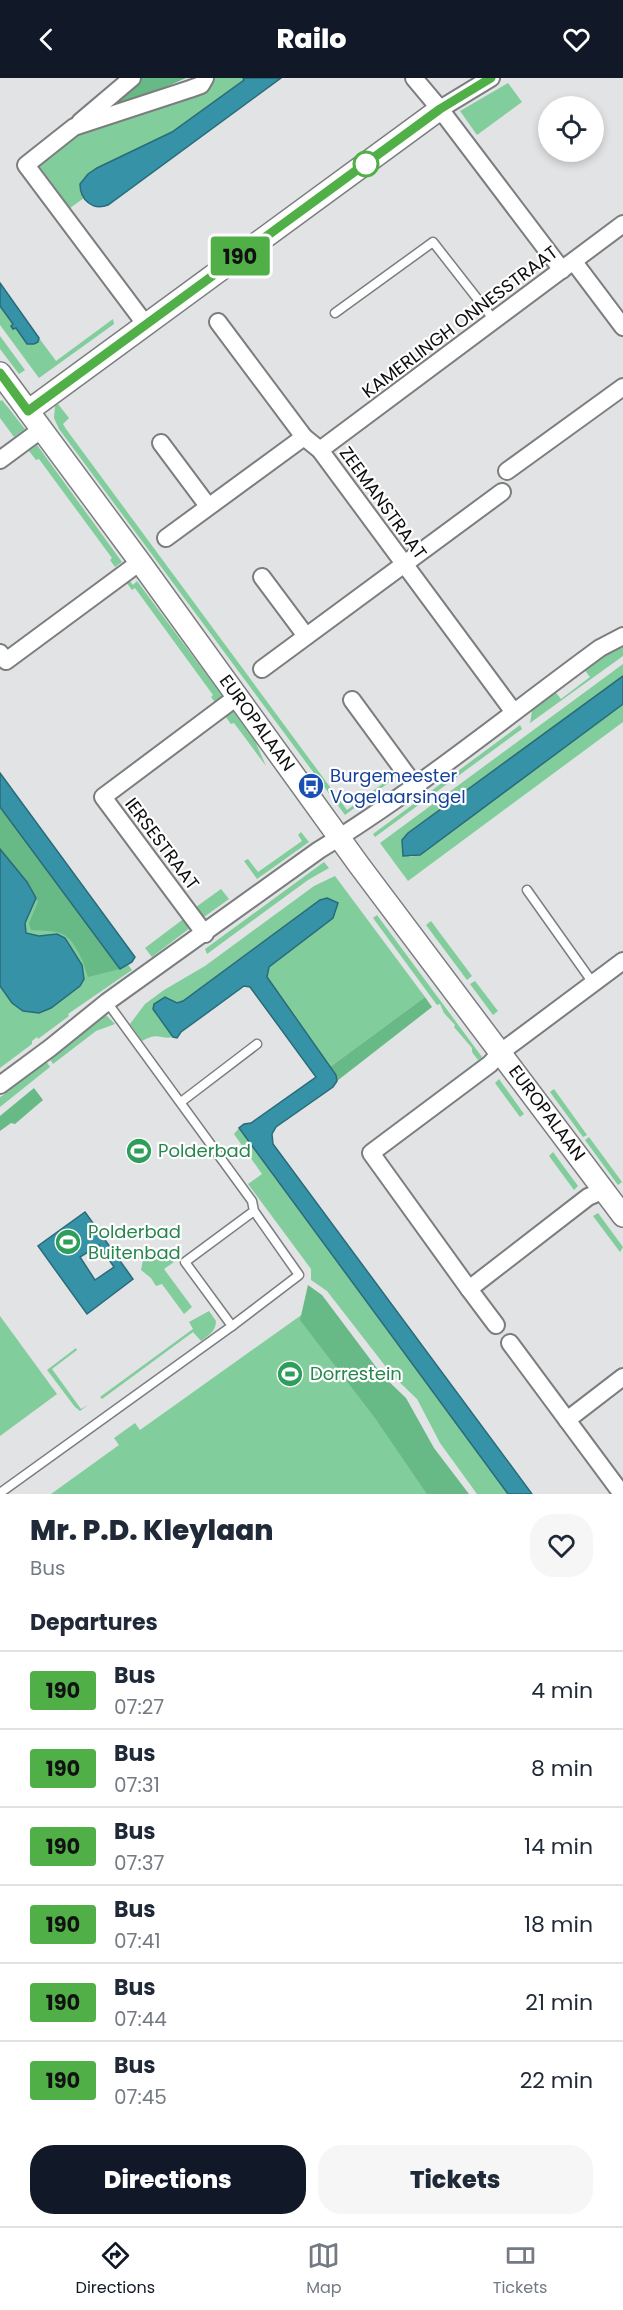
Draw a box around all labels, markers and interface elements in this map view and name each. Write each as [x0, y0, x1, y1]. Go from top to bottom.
text: Railo [276, 20, 347, 57]
icon: back [30, 23, 63, 56]
icon: heart [560, 23, 593, 56]
map controls [538, 96, 604, 162]
button: locate [538, 96, 604, 162]
unlabelled marker [353, 151, 379, 177]
line badge: 190 [206, 236, 274, 276]
street label: KAMERLINGH ONNESSTRAAT [357, 239, 563, 404]
text: 190 [223, 242, 257, 271]
street label: ZEEMANSTRAAT [334, 441, 433, 564]
street label: EUROPALAAN [214, 669, 301, 776]
place label: Burgemeester Vogelaarsingel [330, 763, 466, 809]
bus stop icon: Burgemeester Vogelaarsingel [296, 771, 326, 801]
street label: IERSESTRAAT [119, 792, 206, 895]
street label: EUROPALAAN [503, 1060, 592, 1166]
sports icon: Polderbad [124, 1136, 154, 1166]
place label: Polderbad [158, 1138, 251, 1163]
place label: Polderbad Buitenbad [88, 1219, 181, 1265]
sports icon: Polderbad Buitenbad [53, 1227, 83, 1257]
sports icon: Dorrestein [275, 1359, 305, 1389]
place label: Dorrestein [310, 1361, 402, 1386]
text: Mr. P.D. Kleylaan [30, 1511, 274, 1550]
button: heart [530, 1514, 593, 1577]
text: Bus [30, 1554, 66, 1582]
text: Departures [30, 1607, 158, 1638]
text: Bus [114, 1660, 156, 1691]
text: 4 min [531, 1675, 593, 1706]
text: 190 [46, 1676, 80, 1705]
text: 07:27 [114, 1693, 164, 1721]
text: Bus [114, 1738, 156, 1769]
text: 8 min [531, 1753, 593, 1784]
text: 190 [46, 1754, 80, 1783]
text: 07:31 [114, 1771, 160, 1799]
text: Bus [114, 1816, 156, 1847]
text: 14 min [524, 1831, 593, 1862]
text: 190 [46, 1832, 80, 1861]
text: 07:37 [114, 1849, 164, 1877]
text: Bus [114, 1894, 156, 1925]
text: 18 min [524, 1909, 593, 1940]
text: 190 [46, 1910, 80, 1939]
text: 07:41 [114, 1927, 161, 1955]
text: Bus [114, 1972, 156, 2003]
text: 21 min [525, 1987, 593, 2018]
text: 190 [46, 1988, 80, 2017]
text: 07:44 [114, 2005, 167, 2033]
text: Bus [114, 2050, 156, 2081]
text: 22 min [520, 2065, 593, 2096]
text: 190 [46, 2066, 80, 2095]
text: 07:45 [114, 2083, 167, 2111]
button: Directions [30, 2145, 306, 2214]
button: Tickets [318, 2145, 593, 2214]
tab: Directions [76, 2239, 155, 2300]
tab: Map [306, 2239, 342, 2300]
tab: Tickets [493, 2239, 547, 2300]

